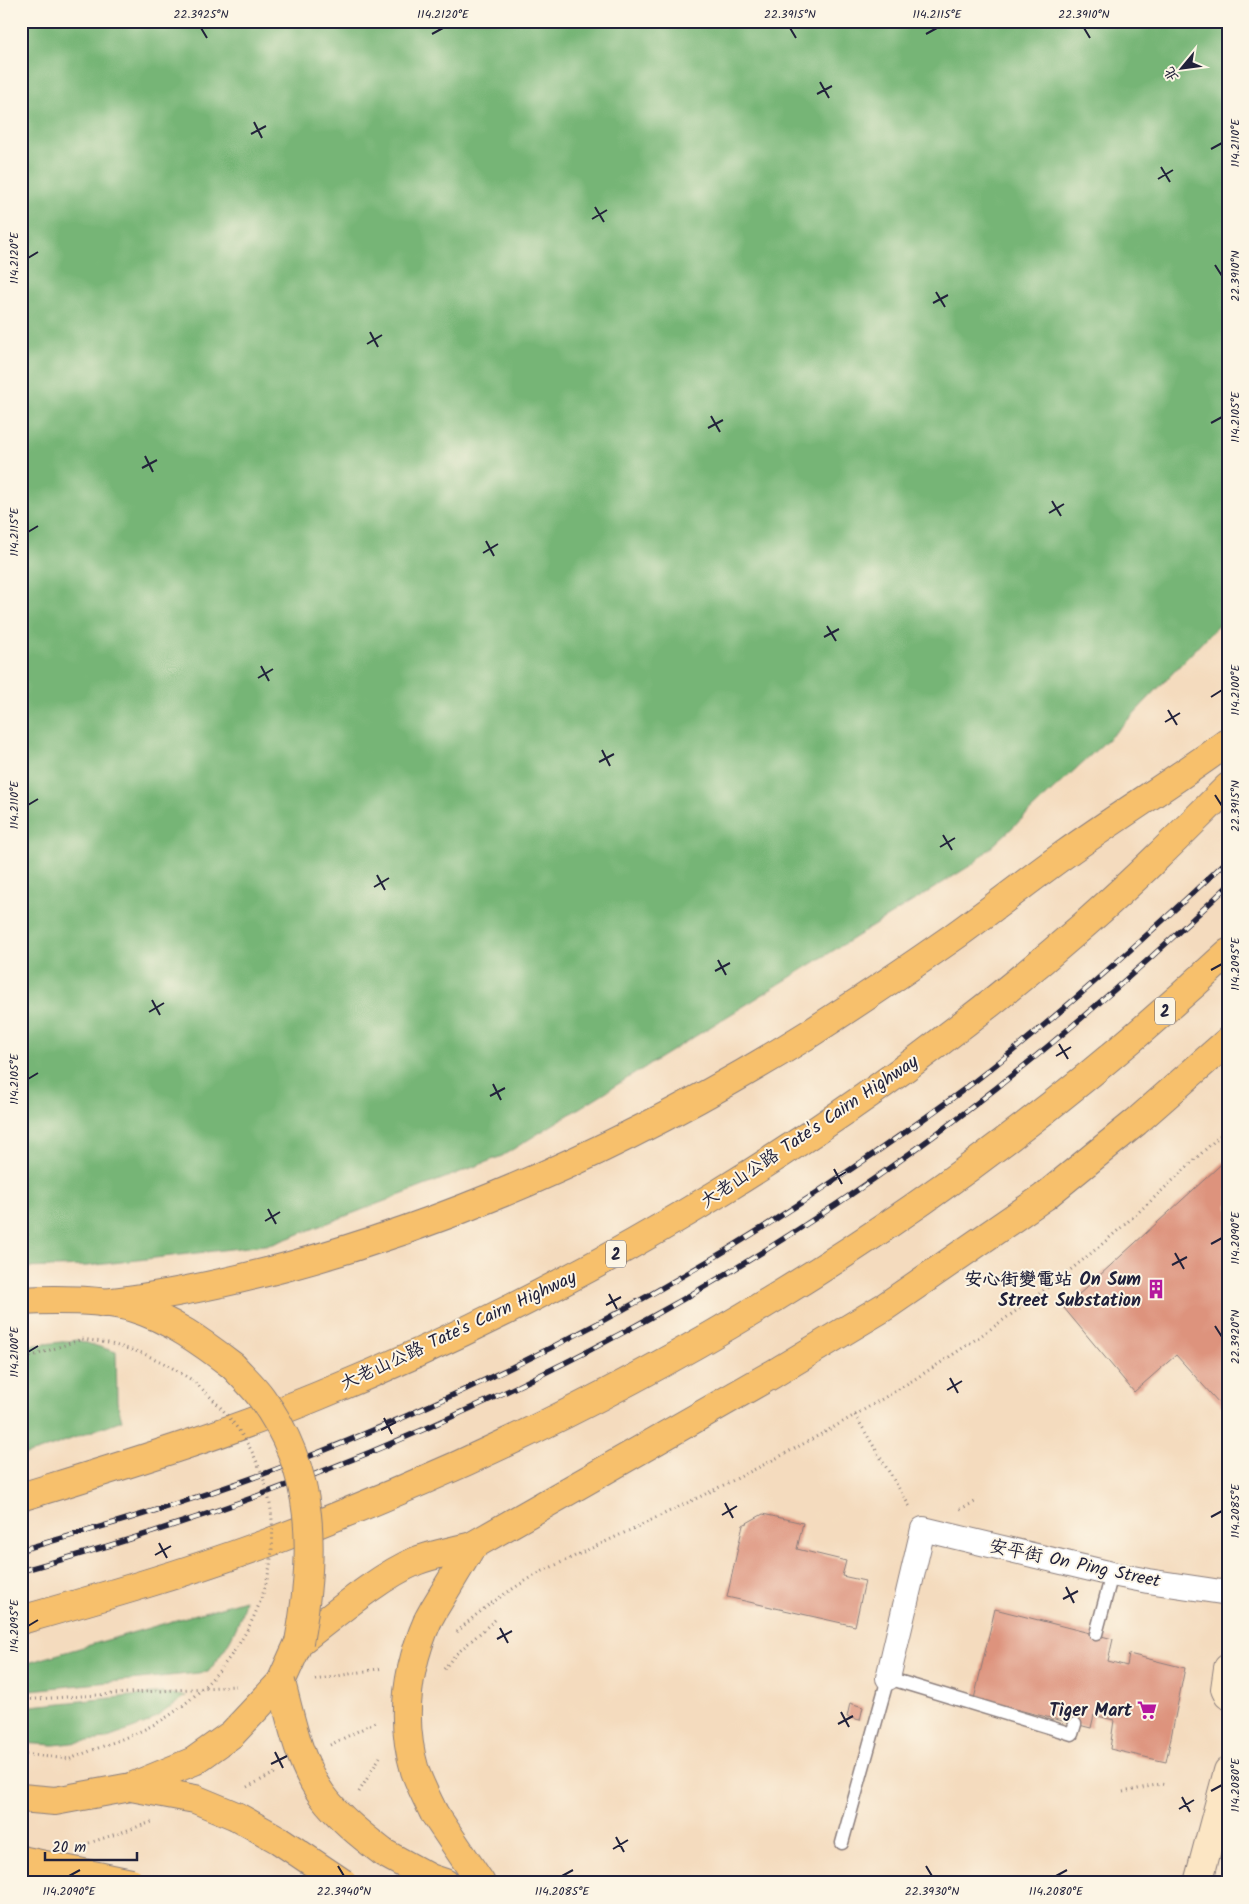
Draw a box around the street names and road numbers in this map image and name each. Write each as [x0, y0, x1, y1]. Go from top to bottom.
road number: 2 [1155, 998, 1175, 1024]
street label: 大老山公路 Tate's Cairn Highway [695, 1048, 925, 1216]
road number: 2 [606, 1240, 626, 1268]
street label: 大老山公路 Tate's Cairn Highway [336, 1264, 582, 1399]
street label: 安平街 On Ping Street [987, 1532, 1164, 1597]

